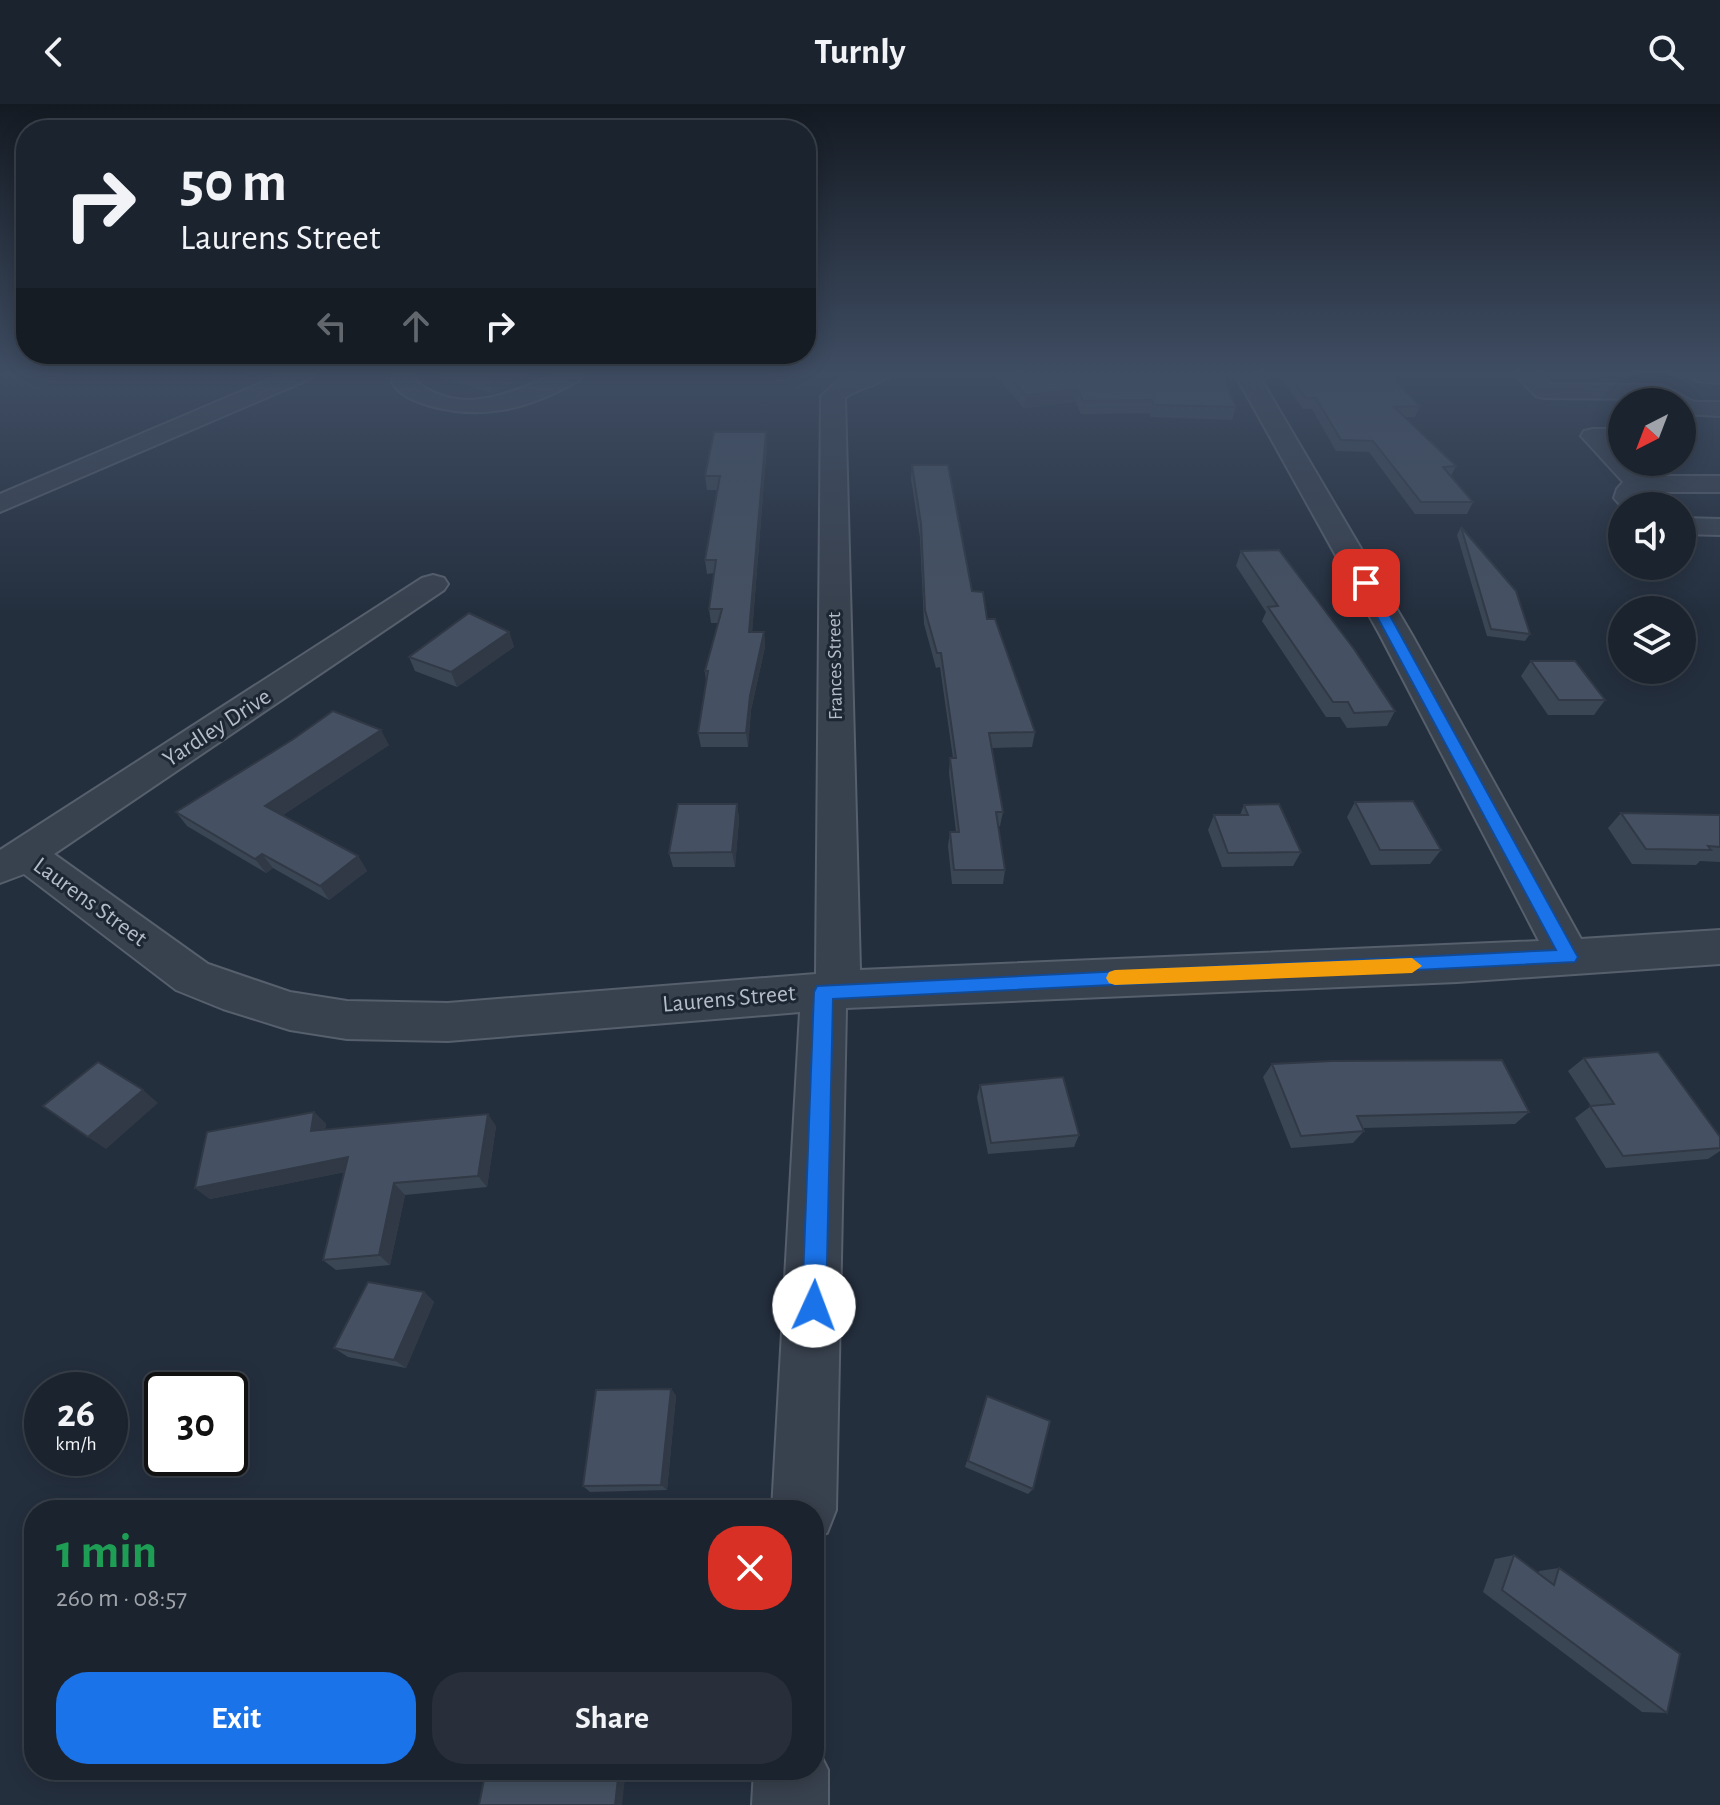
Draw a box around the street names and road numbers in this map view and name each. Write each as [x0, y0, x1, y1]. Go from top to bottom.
street label: Frances Street [824, 611, 846, 720]
street label: Yardley Drive [159, 684, 275, 772]
street label: Laurens Street [29, 853, 151, 951]
street label: Laurens Street [661, 981, 797, 1017]

